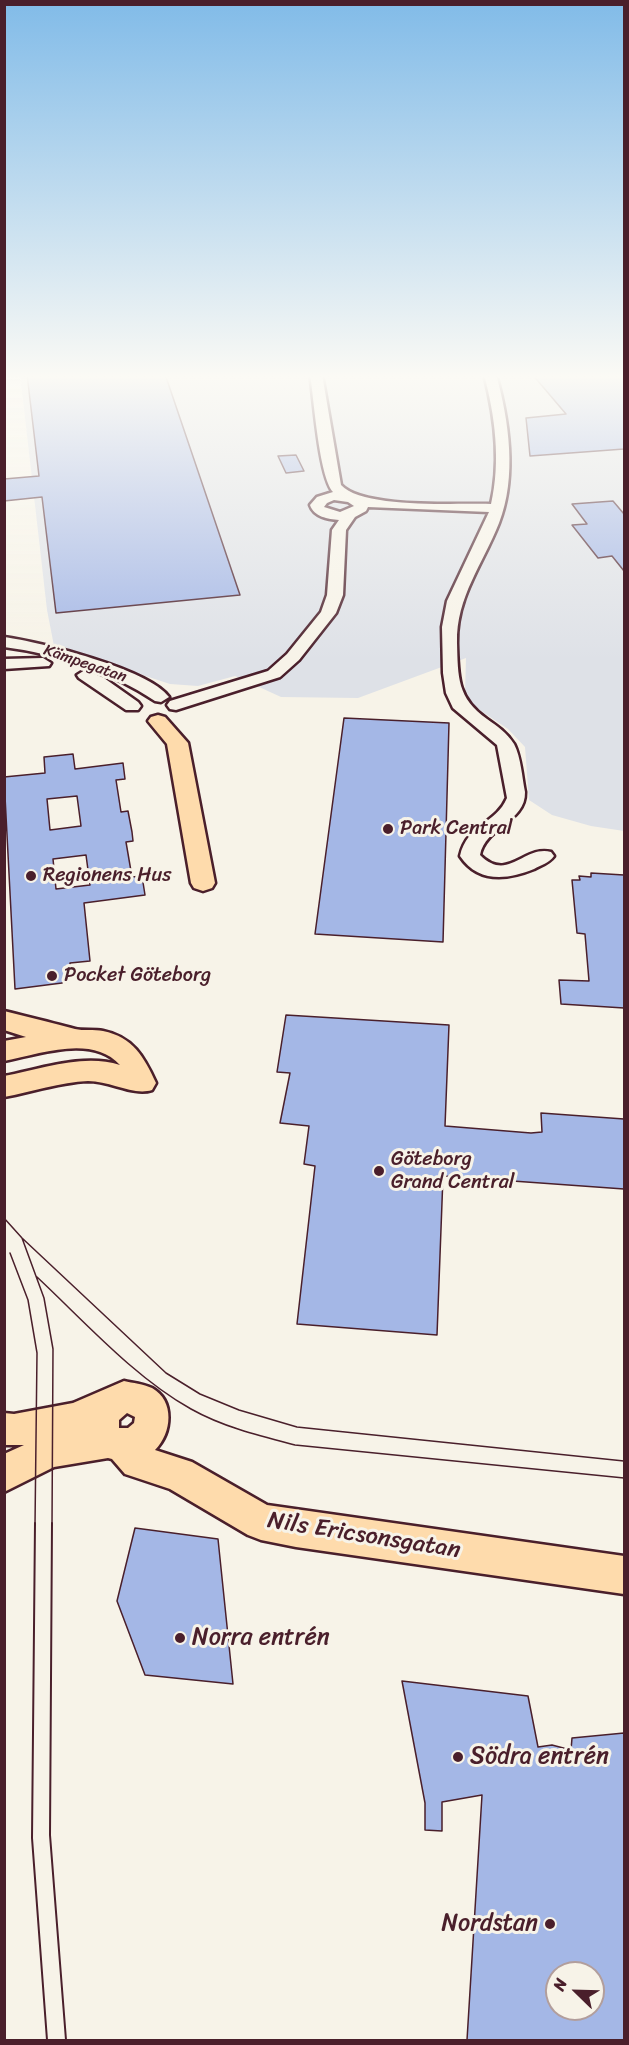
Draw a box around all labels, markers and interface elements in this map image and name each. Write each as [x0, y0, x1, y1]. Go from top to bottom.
street label: Kämpegatan [41, 641, 129, 687]
place label: Park Central [400, 817, 512, 841]
marker: Park Central [381, 822, 395, 836]
place label: Regionens Hus [43, 864, 171, 888]
marker: Regionens Hus [24, 869, 38, 883]
place label: Pocket Göteborg [64, 964, 211, 988]
marker: Pocket Göteborg [45, 969, 59, 983]
place label: Göteborg Grand Central [391, 1148, 514, 1195]
marker: Göteborg Grand Central [372, 1164, 386, 1178]
street label: Nils Ericsonsgatan [266, 1507, 462, 1565]
place label: Norra entrén [192, 1624, 330, 1652]
marker: Norra entrén [173, 1631, 187, 1645]
place label: Södra entrén [470, 1743, 609, 1771]
marker: Södra entrén [451, 1750, 465, 1764]
place label: Nordstan [441, 1910, 538, 1938]
marker: Nordstan [543, 1917, 557, 1931]
north arrow [545, 1961, 605, 2021]
text: N [544, 1974, 575, 1995]

